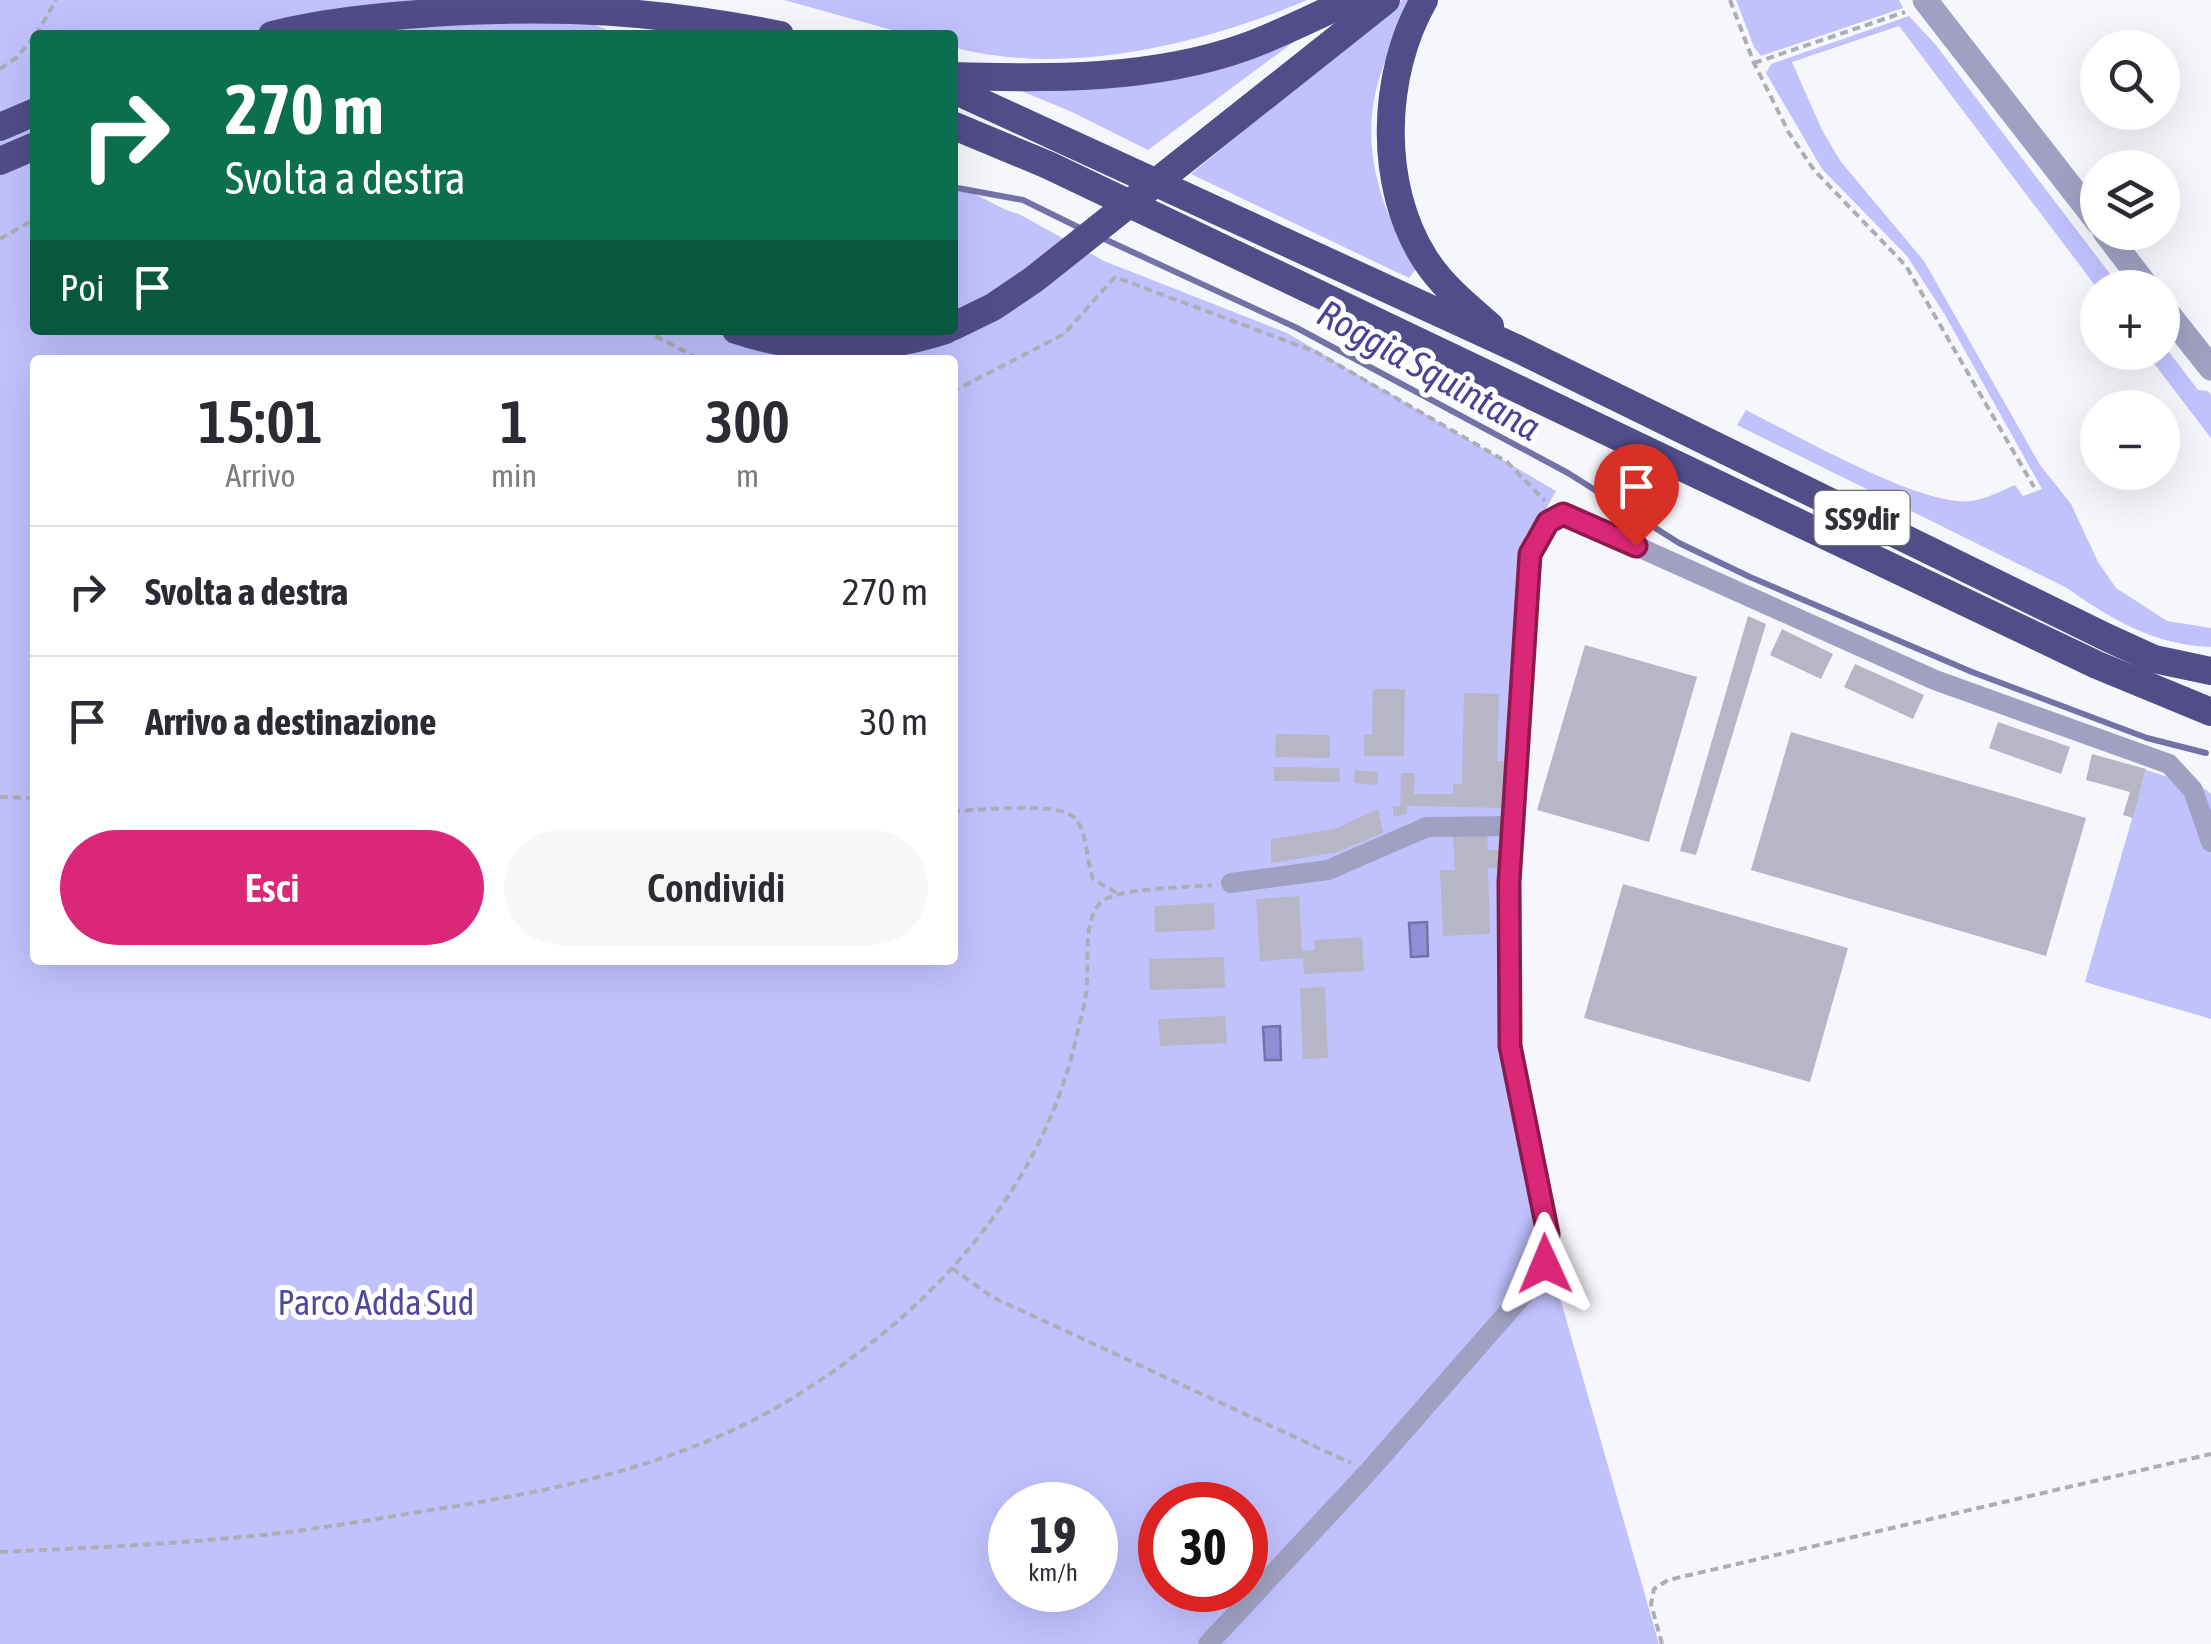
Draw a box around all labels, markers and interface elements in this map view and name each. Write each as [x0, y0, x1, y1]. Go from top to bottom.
map controls [2080, 30, 2180, 490]
button: search [2080, 30, 2180, 130]
text: 270 m [225, 69, 384, 149]
icon: right [60, 70, 190, 200]
button: layers [2080, 150, 2180, 250]
text: Svolta a destra [225, 152, 466, 204]
icon: arrive [125, 260, 180, 315]
text: Poi [60, 266, 105, 309]
button: + [2080, 270, 2180, 370]
water label: Roggia Squintana [1310, 291, 1548, 449]
text: 15:01 [198, 387, 323, 456]
text: 1 [500, 387, 528, 456]
text: 300 [705, 387, 790, 456]
button: − [2080, 390, 2180, 490]
pin [1594, 444, 1679, 547]
text: Arrivo [226, 457, 295, 494]
text: min [491, 457, 537, 494]
text: m [736, 457, 759, 494]
icon: arrive [1609, 459, 1664, 514]
road number: SS9dir [1814, 491, 1910, 545]
icon: right [60, 564, 115, 619]
text: Svolta a destra [145, 570, 348, 613]
text: 270 m [842, 570, 928, 613]
icon: arrive [60, 694, 115, 749]
text: Arrivo a destinazione [145, 700, 436, 743]
text: 30 m [860, 700, 928, 743]
button: Esci [60, 830, 484, 945]
button: Condividi [504, 830, 928, 945]
position arrow [1493, 1212, 1597, 1316]
park label: Parco Adda Sud [278, 1282, 474, 1322]
speed limit sign: 30 [1138, 1482, 1268, 1612]
text: 19 [1029, 1506, 1076, 1564]
text: km/h [1028, 1558, 1078, 1586]

